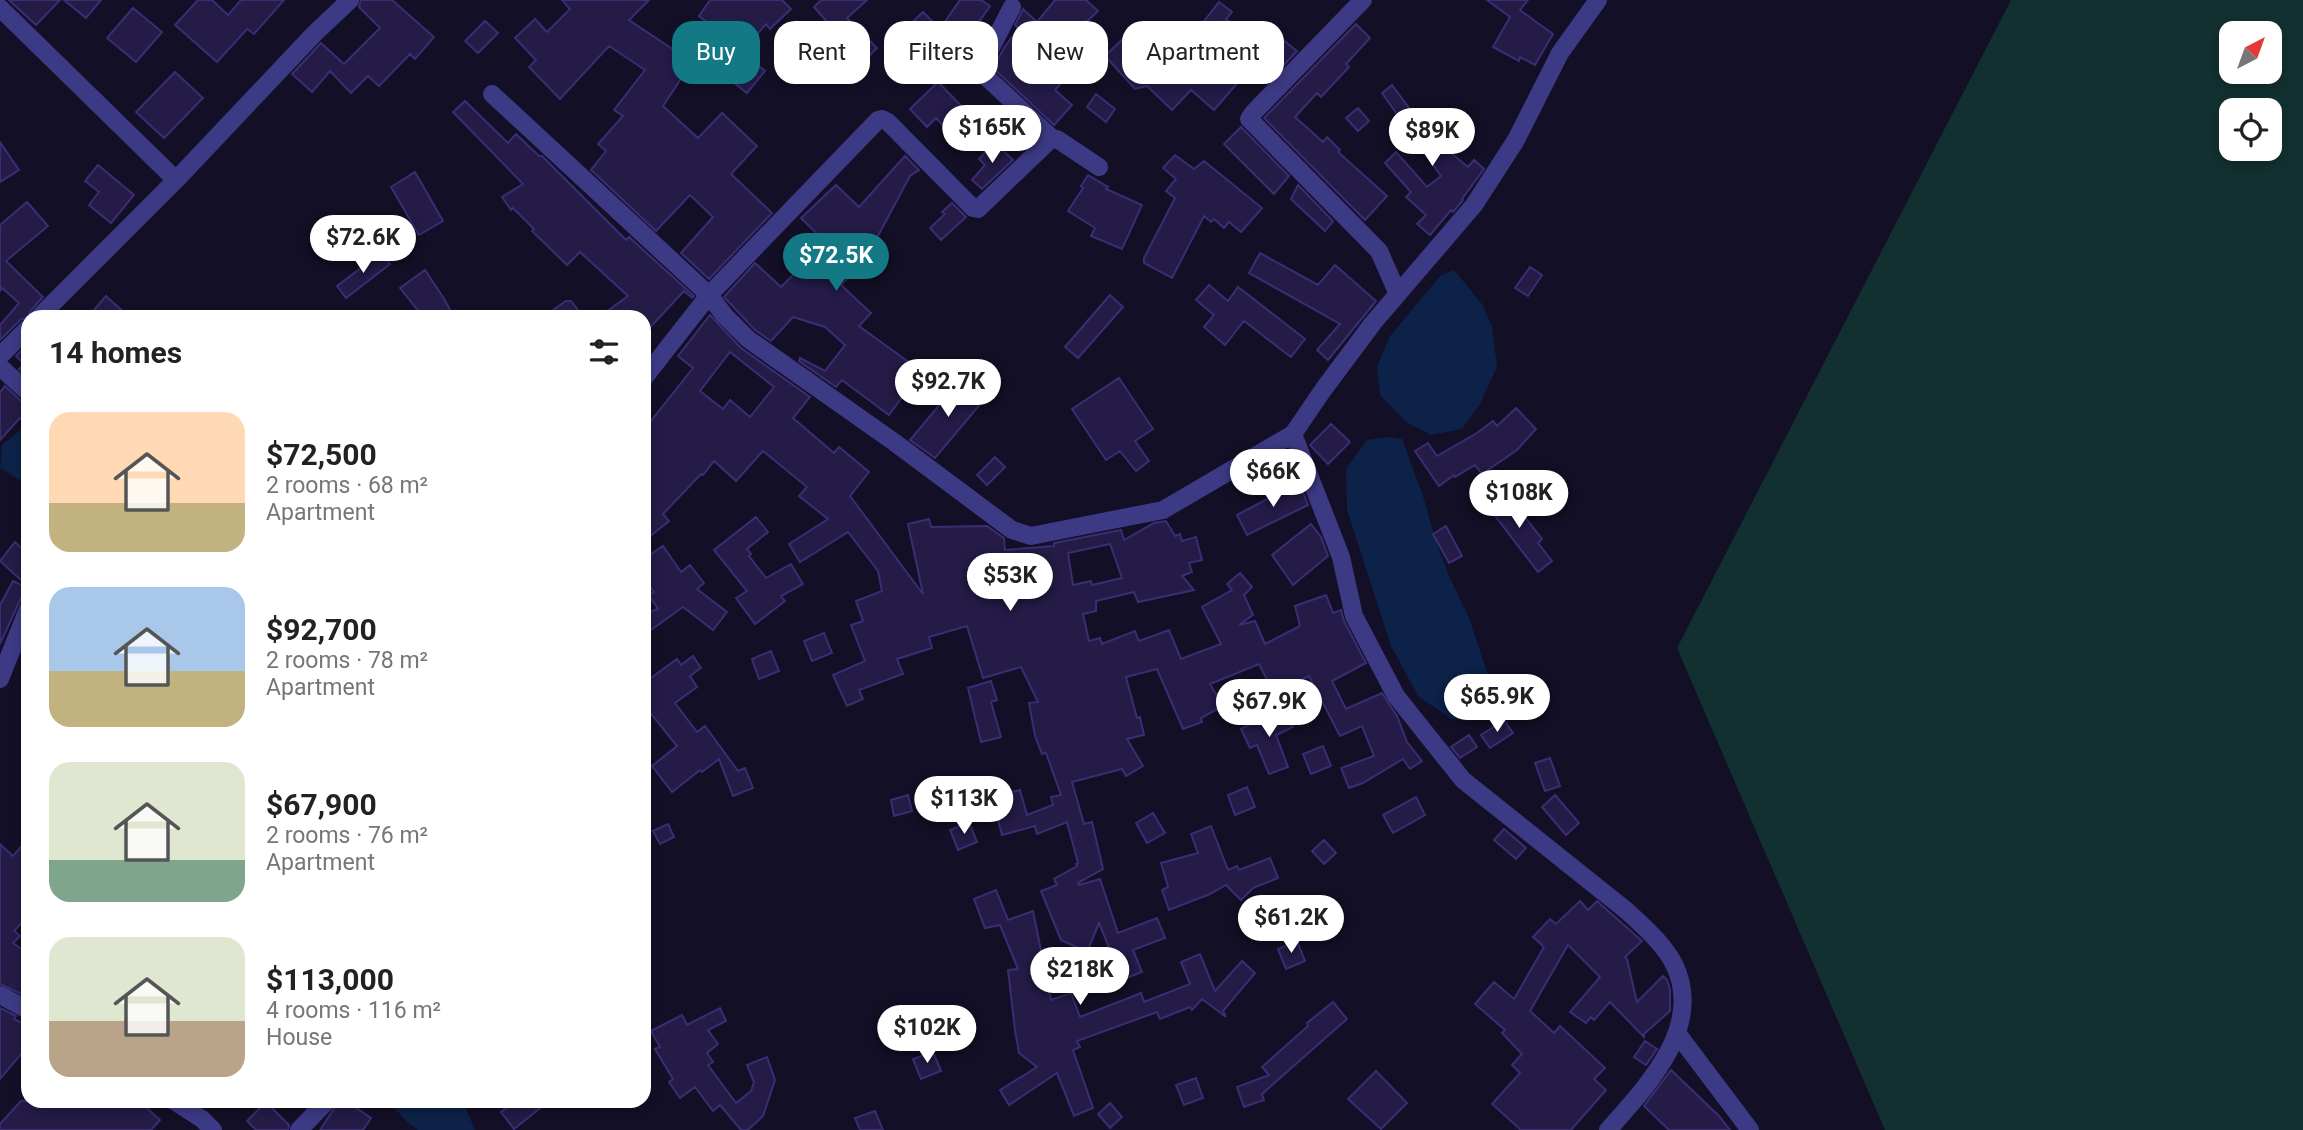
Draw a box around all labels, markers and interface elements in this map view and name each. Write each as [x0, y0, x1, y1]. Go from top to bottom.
chip: Buy [672, 21, 760, 84]
chip: Rent [774, 21, 870, 84]
chip: Filters [884, 21, 998, 84]
chip: New [1012, 21, 1108, 84]
chip: Apartment [1122, 21, 1284, 84]
north arrow [2219, 21, 2282, 84]
map controls [2219, 21, 2282, 161]
button: locate [2219, 98, 2282, 161]
pin: $165K [943, 106, 1041, 165]
pin: $89K [1391, 108, 1473, 168]
text: $165K [958, 114, 1026, 141]
text: $89K [1405, 117, 1459, 144]
pin: $72.6K [306, 216, 420, 275]
text: $72.6K [326, 224, 400, 251]
pin: $72.5K [779, 233, 893, 293]
text: $72.5K [799, 242, 873, 269]
icon: filters [585, 333, 623, 371]
text: 14 homes [49, 335, 182, 370]
pin: $92.7K [891, 360, 1005, 419]
text: $92.7K [911, 368, 985, 395]
text: $72,500 [266, 437, 377, 472]
icon: home [105, 440, 189, 524]
pin: $66K [1232, 449, 1314, 509]
text: $66K [1246, 458, 1300, 485]
pin: $108K [1470, 470, 1568, 530]
text: 2 rooms · 68 m² [266, 472, 428, 499]
text: $108K [1485, 479, 1553, 506]
text: Apartment [266, 499, 375, 526]
pin: $53K [969, 554, 1051, 613]
text: $53K [983, 562, 1037, 589]
text: $92,700 [266, 612, 377, 647]
icon: home [105, 615, 189, 699]
text: 2 rooms · 78 m² [266, 647, 428, 674]
text: Apartment [266, 674, 375, 701]
pin: $65.9K [1440, 674, 1554, 734]
pin: $67.9K [1212, 680, 1326, 739]
text: $65.9K [1460, 683, 1534, 710]
text: $67.9K [1232, 688, 1306, 715]
pin: $113K [915, 776, 1013, 836]
text: $113K [930, 785, 998, 812]
text: $67,900 [266, 787, 377, 822]
icon: home [105, 790, 189, 874]
text: 2 rooms · 76 m² [266, 822, 428, 849]
text: Apartment [266, 849, 375, 876]
pin: $61.2K [1234, 895, 1348, 955]
text: $61.2K [1254, 904, 1328, 931]
pin: $218K [1031, 948, 1129, 1007]
text: $218K [1046, 956, 1114, 983]
text: $113,000 [266, 962, 394, 997]
icon: home [105, 965, 189, 1049]
text: 4 rooms · 116 m² [266, 997, 441, 1024]
pin: $102K [878, 1006, 976, 1065]
text: $102K [893, 1014, 961, 1041]
text: House [266, 1024, 332, 1051]

